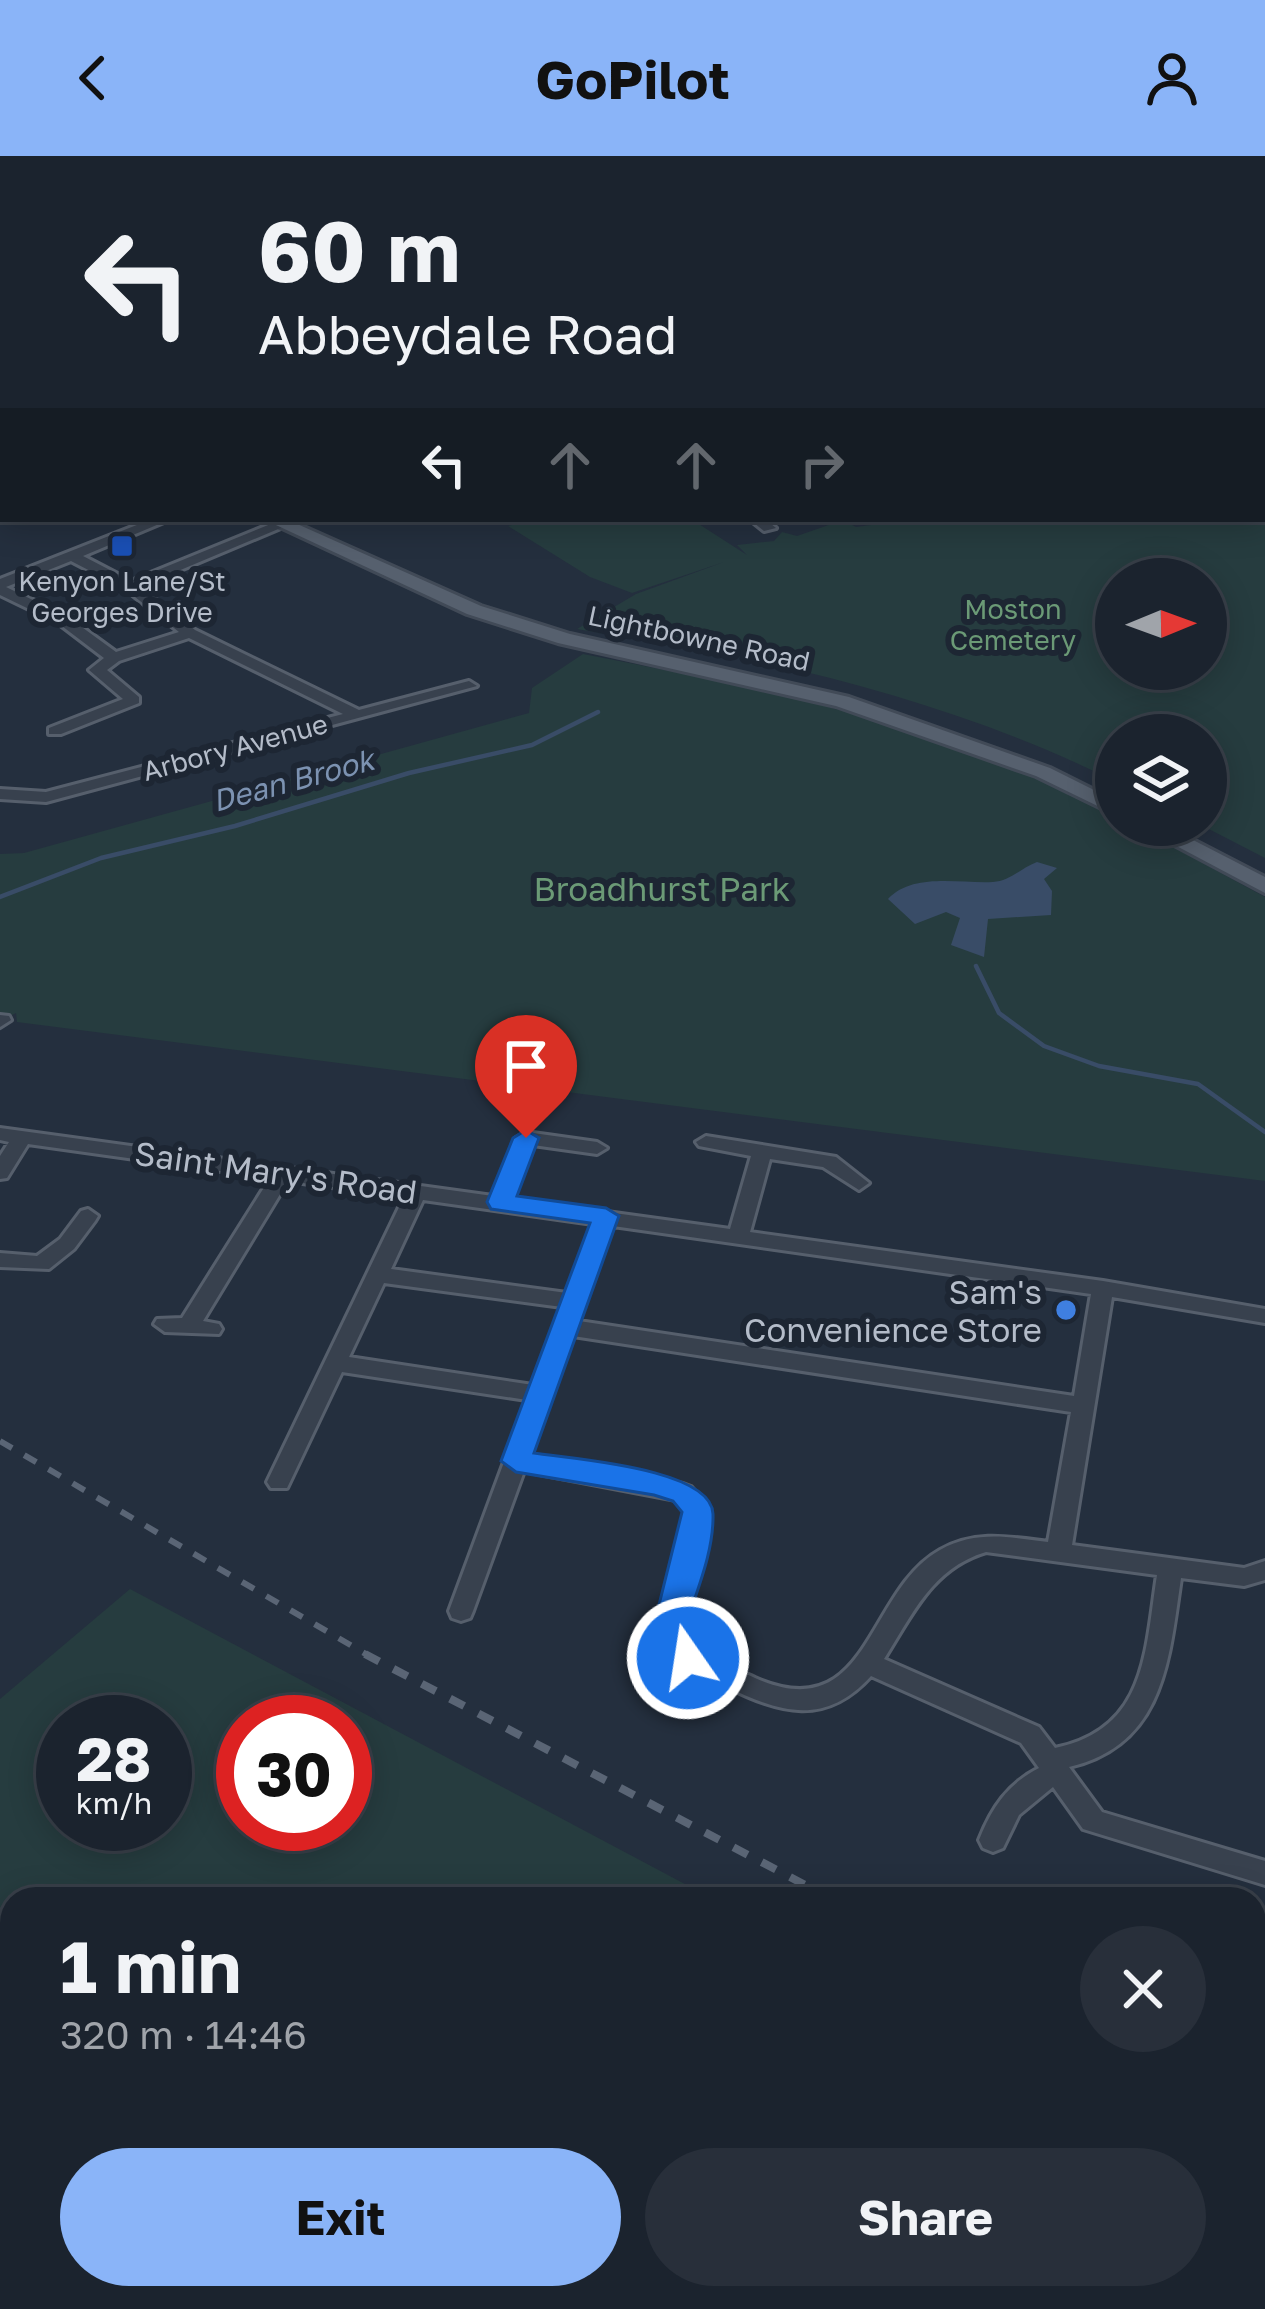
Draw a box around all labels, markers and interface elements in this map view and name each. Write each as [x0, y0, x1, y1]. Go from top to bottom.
icon: back [60, 45, 126, 111]
icon: person [1139, 45, 1205, 111]
text: GoPilot [535, 46, 730, 111]
text: 60 m [258, 200, 460, 300]
icon: left [60, 204, 216, 360]
text: Abbeydale Road [258, 301, 678, 366]
icon: left [411, 432, 477, 498]
icon: ahead [537, 432, 603, 498]
icon: ahead [663, 432, 729, 498]
icon: right [789, 432, 855, 498]
marker: Kenyon Lane/St Georges Drive [109, 533, 135, 559]
north arrow [1095, 558, 1227, 690]
map controls [1095, 558, 1227, 846]
place label: Kenyon Lane/St Georges Drive [18, 565, 226, 628]
park label: Moston Cemetery [950, 593, 1076, 656]
street label: Lightbowne Road [585, 599, 813, 677]
street label: Arbory Avenue [139, 707, 331, 787]
button: layers [1095, 714, 1227, 846]
water label: Dean Brook [208, 740, 381, 819]
park label: Broadhurst Park [534, 869, 790, 908]
pin [475, 1015, 577, 1138]
icon: arrive [493, 1033, 559, 1099]
street label: Saint Mary's Road [132, 1133, 420, 1211]
place label: Sam's Convenience Store [744, 1272, 1042, 1349]
marker: Sam's Convenience Store [1053, 1297, 1079, 1323]
position arrow [625, 1595, 751, 1721]
speed limit sign: 30 [216, 1695, 372, 1851]
text: 28 [76, 1722, 151, 1794]
text: km/h [76, 1785, 152, 1821]
text: 1 min [60, 1922, 241, 2009]
button: close [1080, 1926, 1206, 2052]
text: 320 m · 14:46 [60, 2011, 307, 2058]
button: Exit [60, 2148, 621, 2286]
button: Share [645, 2148, 1206, 2286]

